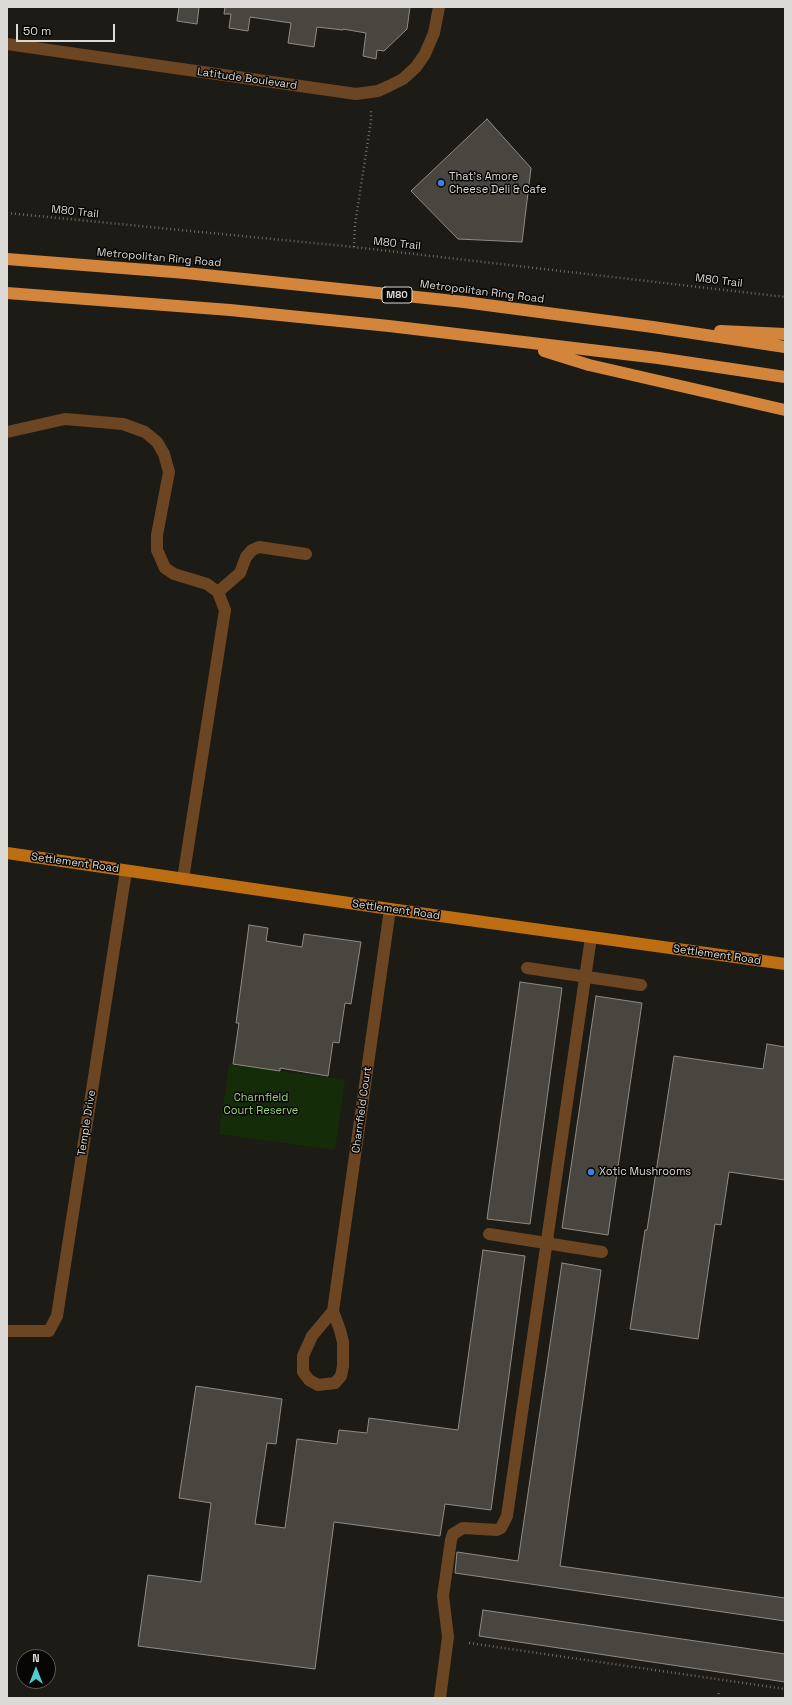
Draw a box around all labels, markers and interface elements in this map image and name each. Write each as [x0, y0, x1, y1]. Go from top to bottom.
scale bar [18, 16, 117, 42]
text: 50 m [23, 23, 51, 39]
street label: Latitude Boulevard [196, 65, 298, 93]
place label: That's Amore Cheese Deli & Cafe [449, 170, 547, 196]
marker: That's Amore Cheese Deli & Cafe [436, 178, 446, 188]
street label: M80 Trail [51, 203, 99, 221]
street label: M80 Trail [373, 235, 421, 253]
street label: Metropolitan Ring Road [96, 246, 222, 270]
street label: M80 Trail [695, 272, 743, 290]
street label: Metropolitan Ring Road [419, 278, 545, 306]
road number: M80 [382, 287, 412, 303]
street label: Settlement Road [30, 850, 120, 876]
street label: Settlement Road [351, 897, 441, 923]
street label: Settlement Road [672, 942, 762, 968]
street label: Charnfield Court [349, 1066, 375, 1154]
street label: Temple Drive [75, 1089, 99, 1157]
park label: Charnfield Court Reserve [224, 1091, 298, 1117]
place label: Xotic Mushrooms [599, 1165, 691, 1179]
marker: Xotic Mushrooms [586, 1167, 596, 1177]
north arrow [16, 1649, 56, 1689]
text: N [32, 1651, 40, 1665]

